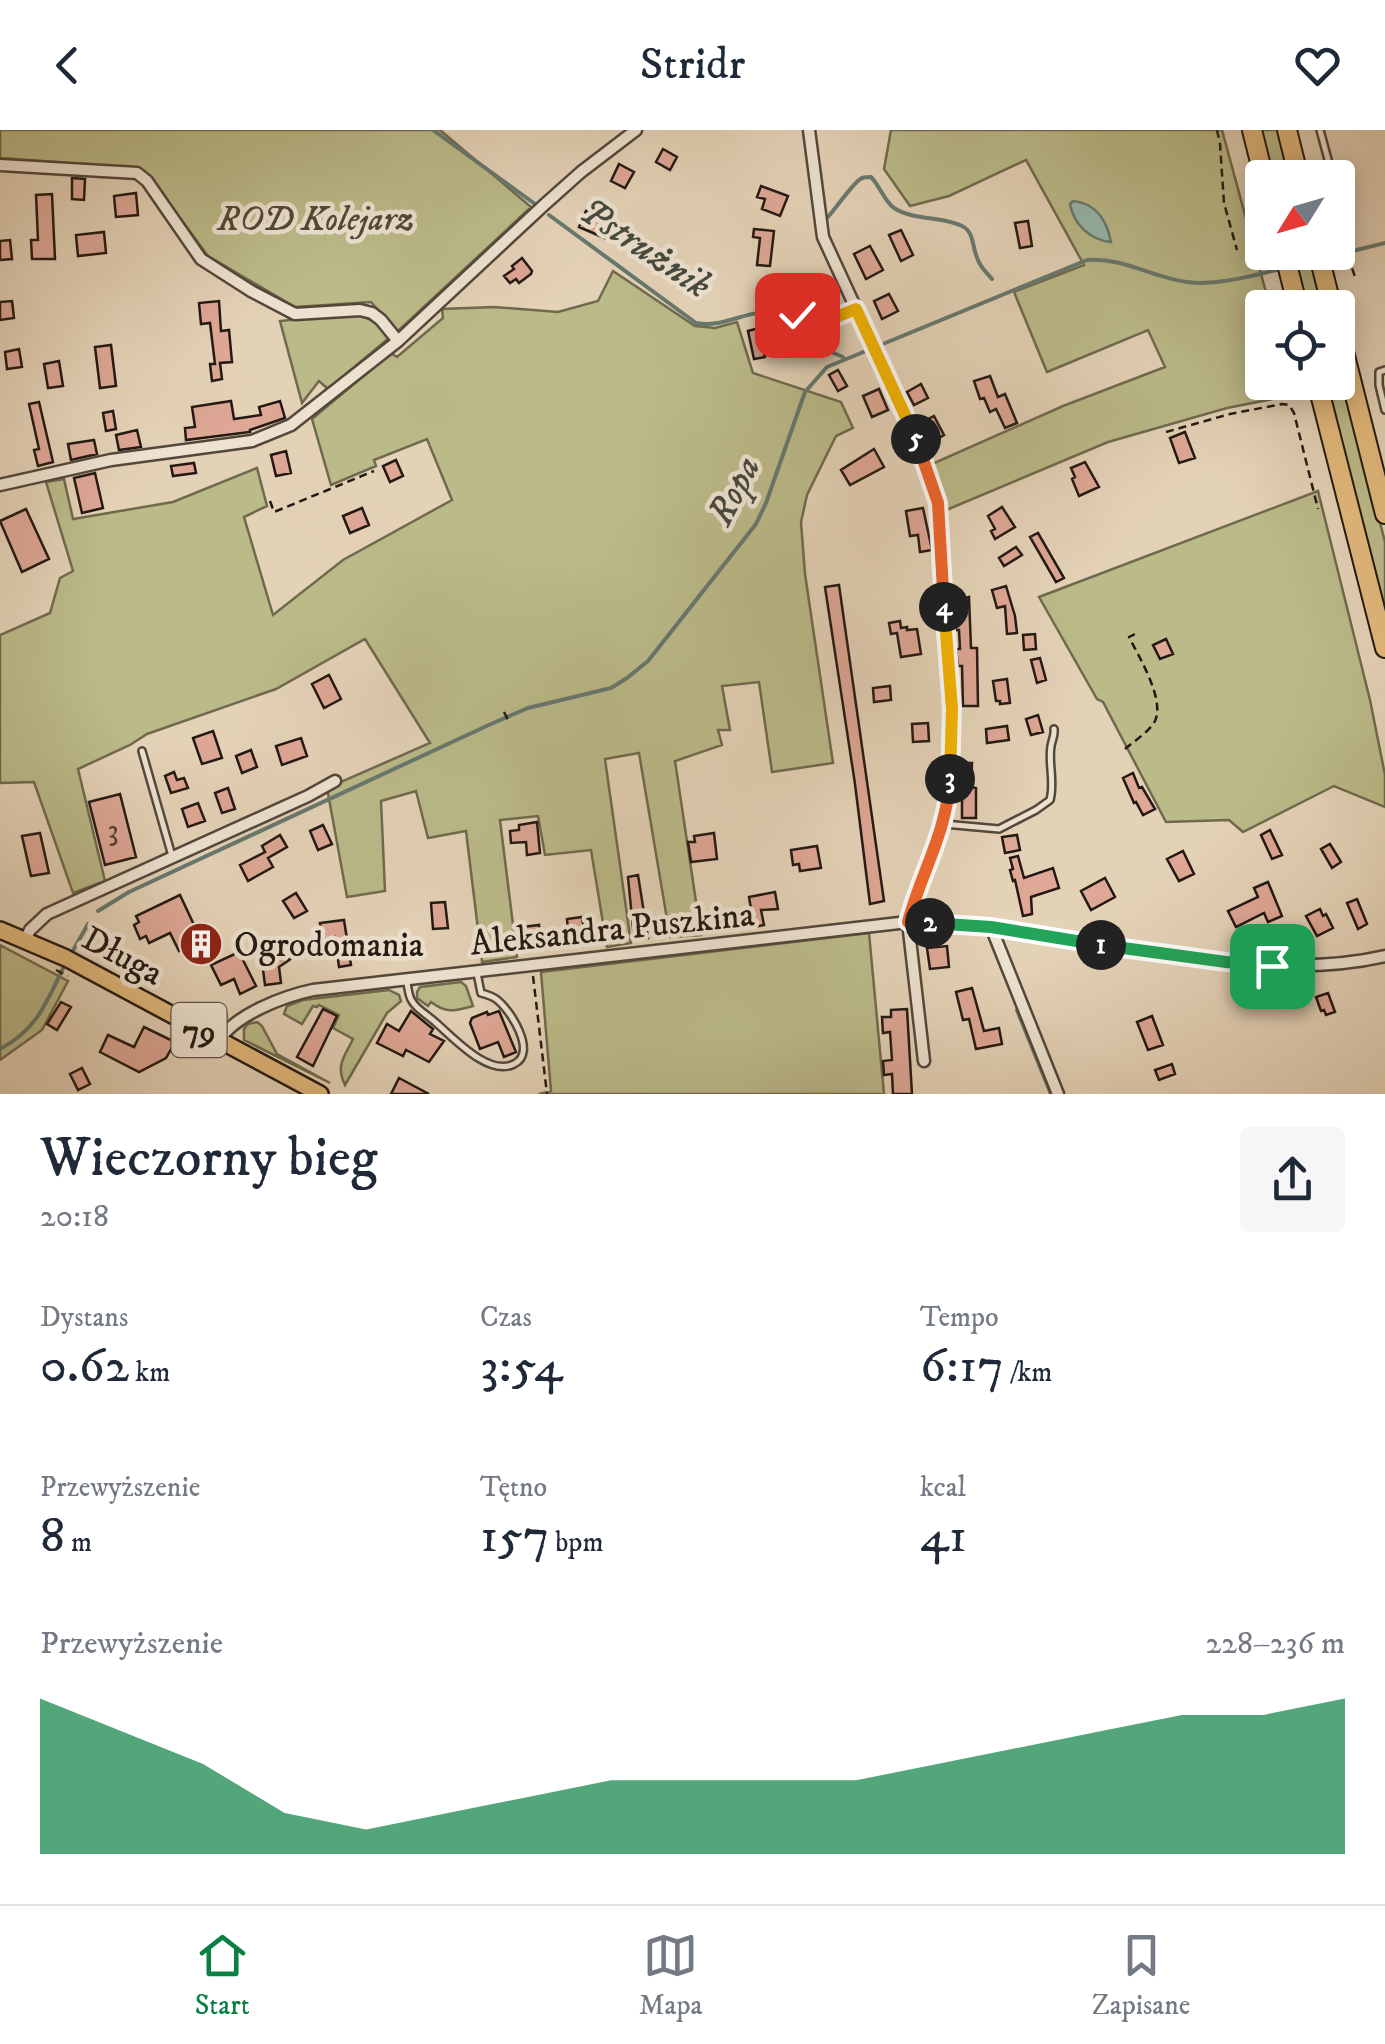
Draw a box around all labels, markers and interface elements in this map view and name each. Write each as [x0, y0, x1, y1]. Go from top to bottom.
text: Stridr [640, 37, 745, 93]
icon: back [40, 38, 95, 93]
icon: heart [1290, 38, 1345, 93]
north arrow [1245, 160, 1355, 270]
map controls [1245, 160, 1355, 400]
water label: Pstrużnik [570, 187, 720, 310]
park label: ROD Kolejarz [216, 198, 415, 242]
pin [755, 273, 840, 358]
icon: check [770, 288, 825, 343]
button: locate [1245, 290, 1355, 400]
pin: 5 [891, 414, 941, 464]
text: 5 [909, 421, 923, 456]
water label: Ropa [697, 448, 772, 535]
pin: 4 [919, 582, 969, 632]
text: 4 [936, 589, 952, 624]
pin: 3 [925, 754, 975, 804]
text: 3 [945, 761, 955, 796]
house number: 3 [107, 813, 119, 850]
street label: Aleksandra Puszkina [468, 893, 757, 967]
pin: 2 [905, 898, 955, 948]
text: 2 [923, 905, 937, 940]
street label: Długa [74, 917, 170, 996]
pin: 1 [1076, 920, 1126, 970]
building icon: Ogrodomania [178, 921, 224, 967]
place label: Ogrodomania [234, 924, 424, 968]
pin [1230, 924, 1315, 1009]
text: 1 [1096, 927, 1106, 962]
icon: arrive [1245, 939, 1300, 994]
road number: 79 [172, 1003, 226, 1057]
text: Wieczorny bieg [40, 1125, 378, 1194]
button: share [1240, 1127, 1345, 1232]
text: 20:18 [40, 1197, 109, 1237]
text: Dystans [40, 1300, 128, 1335]
text: Czas [480, 1300, 532, 1335]
text: Tempo [920, 1300, 999, 1335]
text: 0.62 [40, 1335, 129, 1398]
text: 3:54 [480, 1335, 563, 1398]
text: 6:17 [920, 1335, 1004, 1398]
text: km [129, 1355, 170, 1390]
text: /km [1004, 1355, 1052, 1390]
text: Przewyższenie [40, 1470, 200, 1505]
text: Tętno [480, 1470, 547, 1505]
text: kcal [920, 1470, 966, 1505]
text: 8 [40, 1505, 65, 1568]
text: 157 [480, 1505, 549, 1568]
text: 41 [920, 1505, 967, 1568]
text: m [65, 1525, 92, 1560]
text: bpm [549, 1525, 603, 1560]
text: Przewyższenie [40, 1624, 223, 1664]
text: 228–236 m [1205, 1624, 1345, 1664]
tab: Start [195, 1928, 250, 2023]
tab: Mapa [639, 1928, 702, 2023]
tab: Zapisane [1092, 1928, 1190, 2023]

